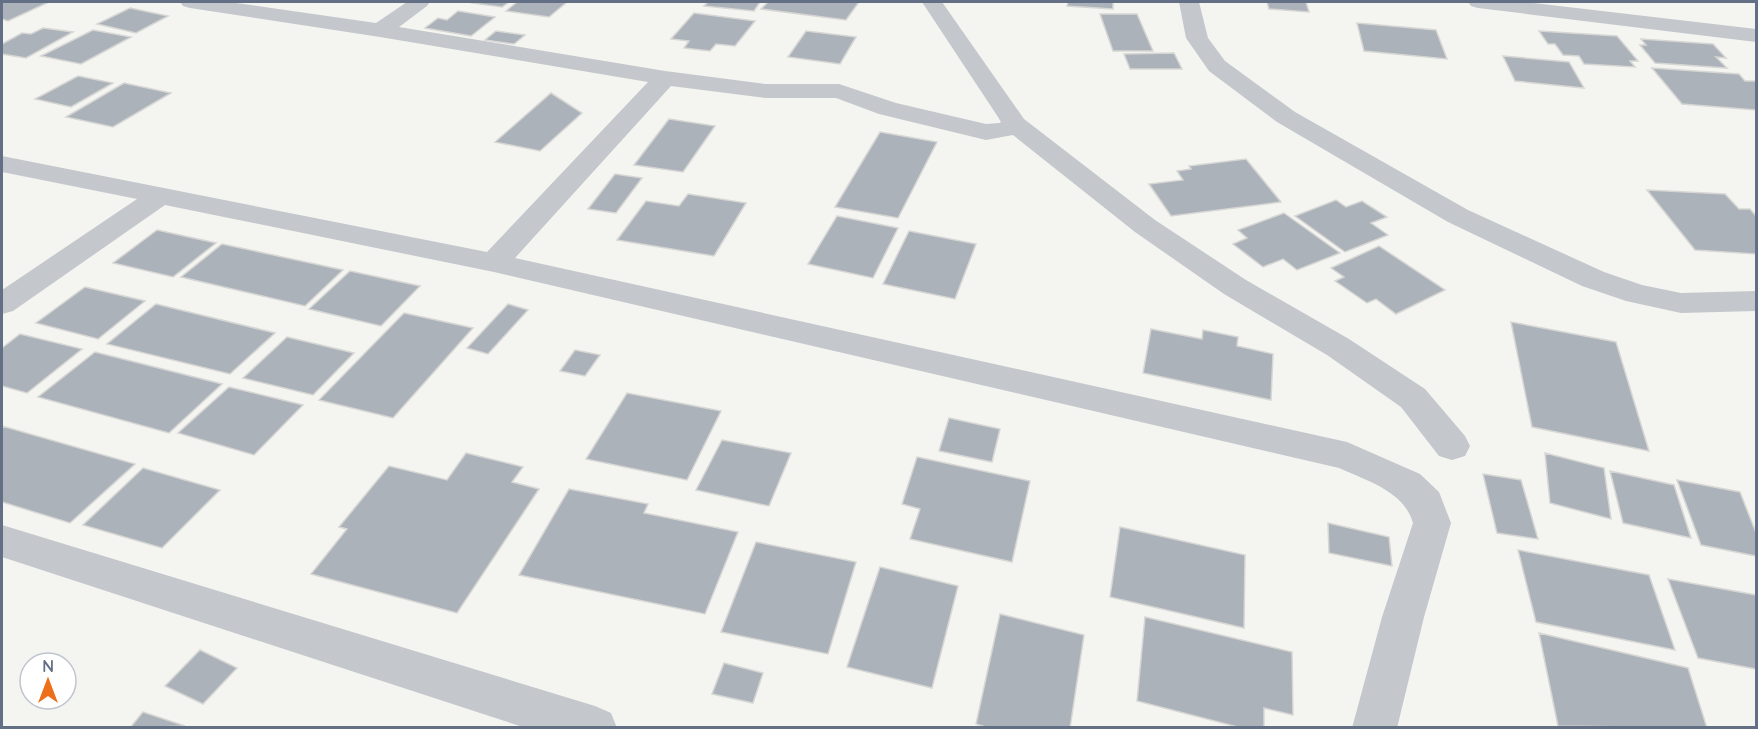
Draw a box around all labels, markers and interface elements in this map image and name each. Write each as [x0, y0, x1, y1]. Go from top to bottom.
north arrow [18, 651, 78, 711]
text: N [42, 656, 54, 676]

